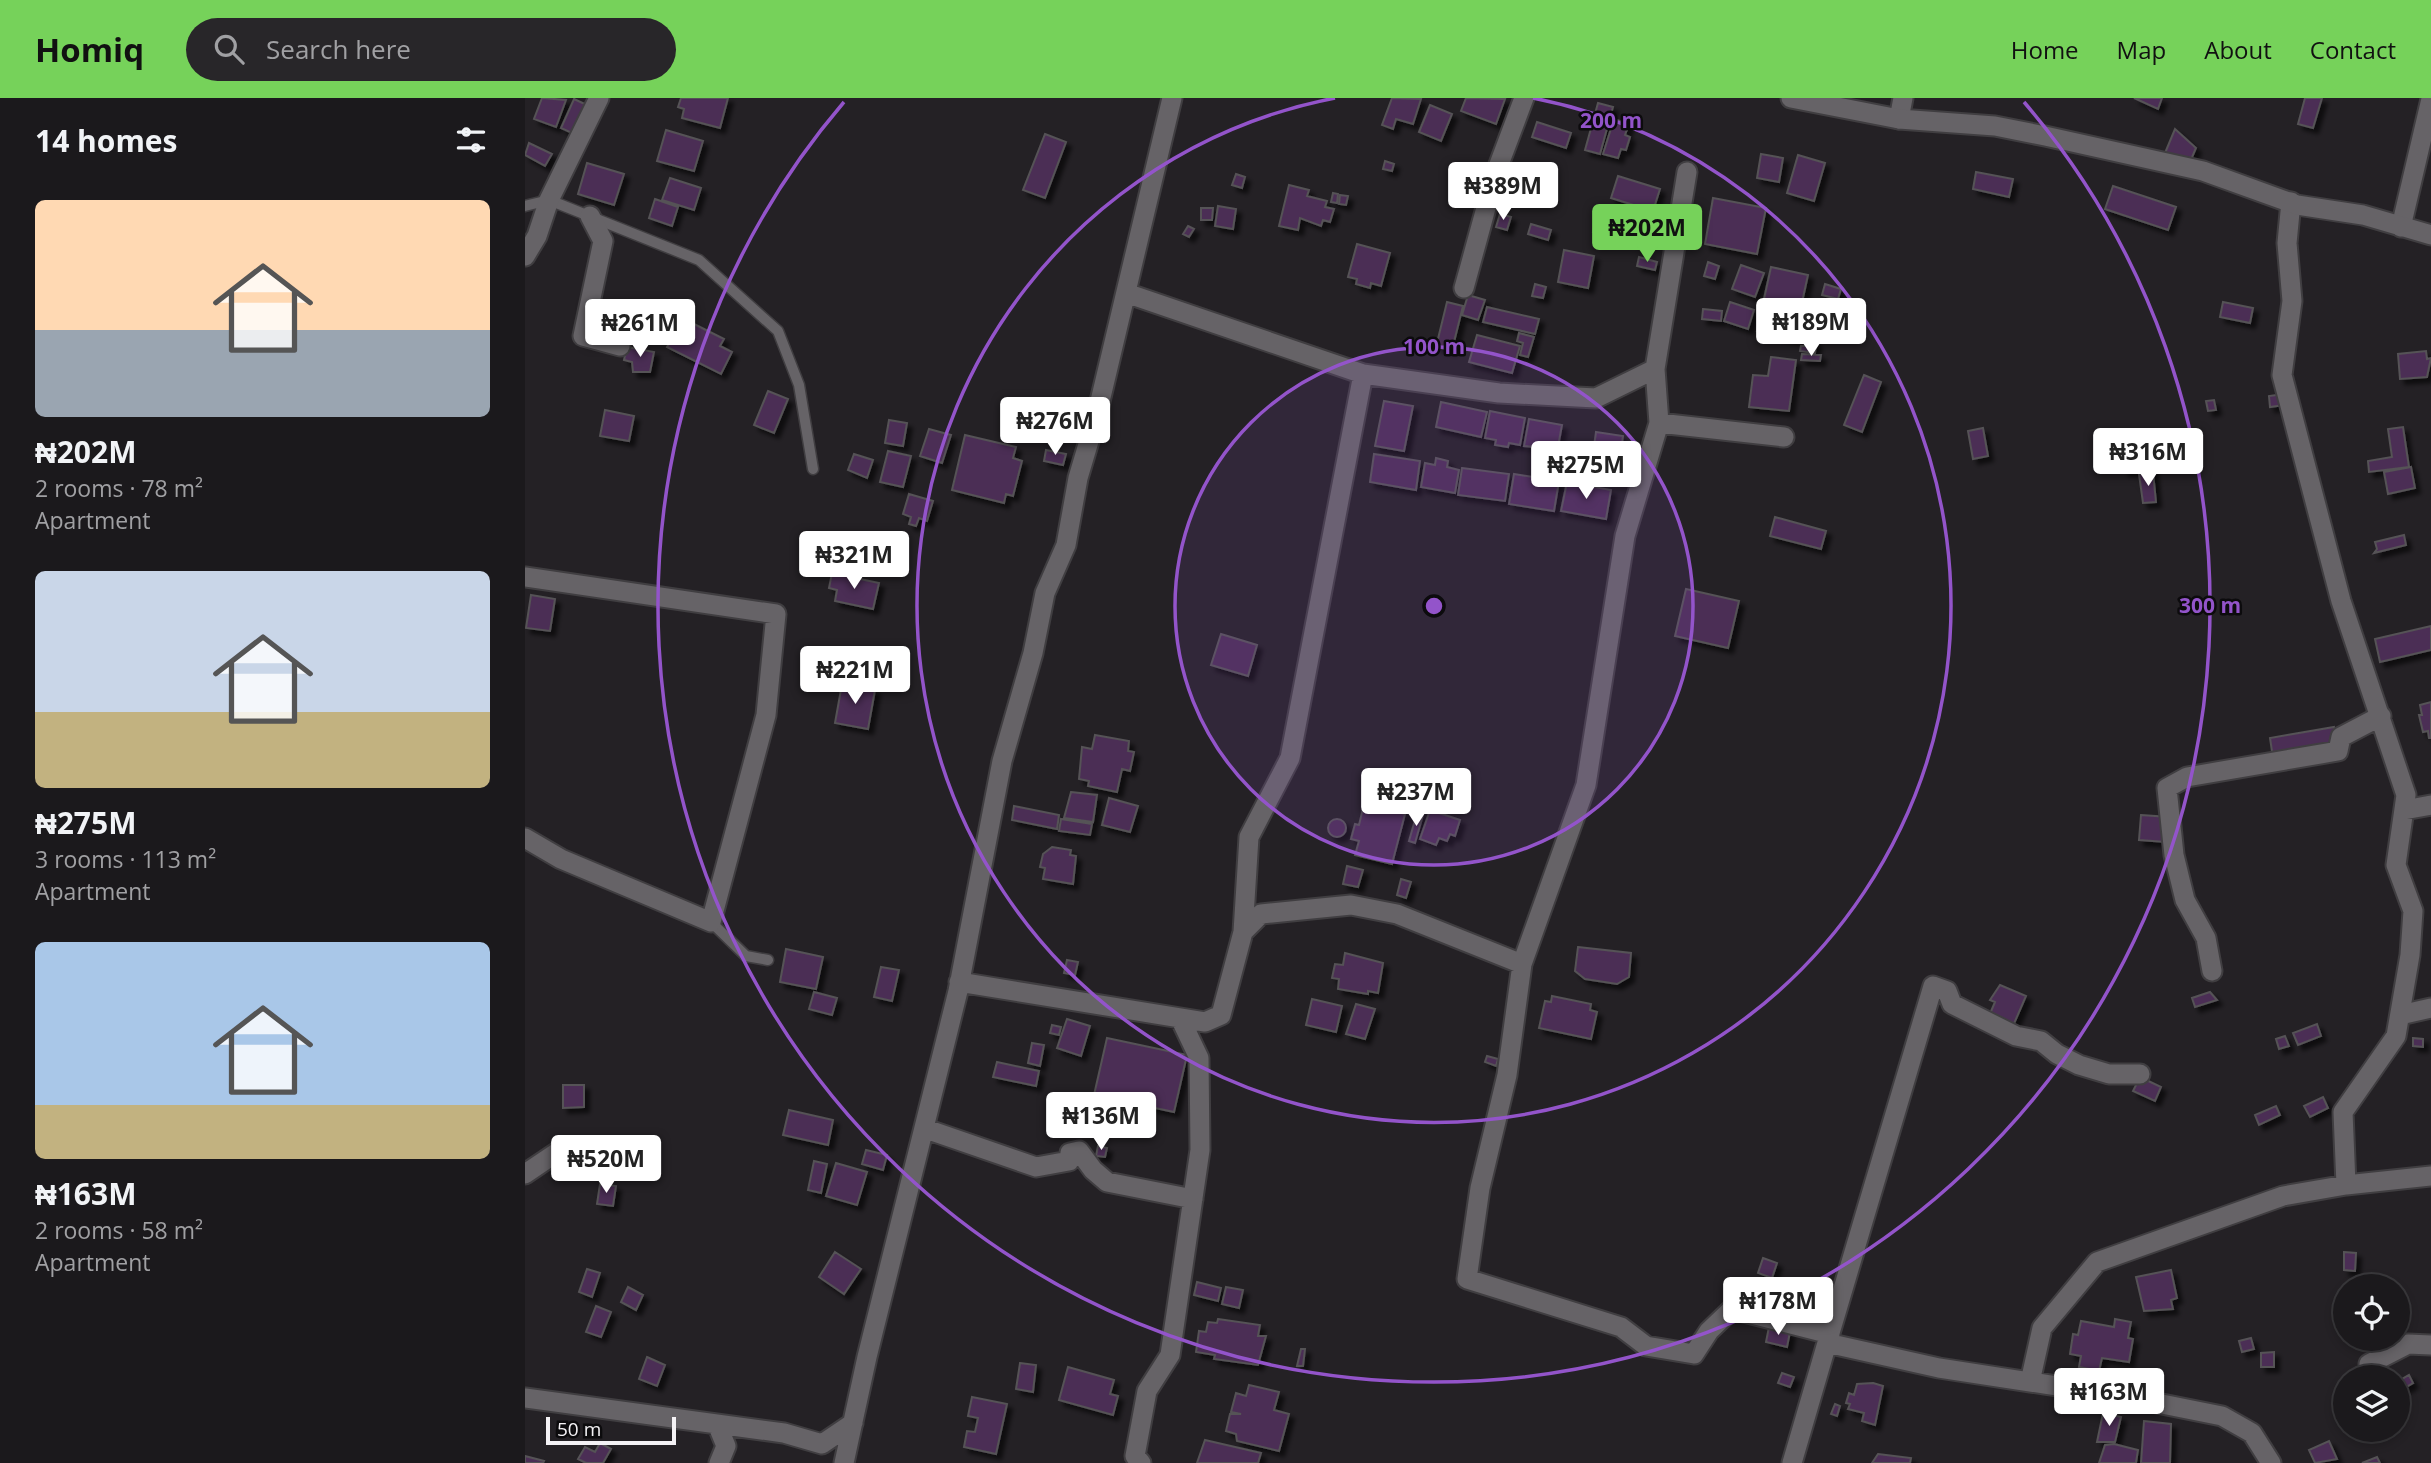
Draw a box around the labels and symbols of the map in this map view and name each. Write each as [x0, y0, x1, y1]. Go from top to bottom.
text: 200 m [1580, 106, 1642, 134]
pin: ₦389M [1454, 162, 1552, 222]
pin: ₦202M [1598, 204, 1696, 264]
pin: ₦189M [1762, 299, 1860, 358]
pin: ₦261M [591, 300, 689, 359]
text: 100 m [1403, 332, 1465, 360]
pin: ₦276M [1006, 398, 1104, 457]
pin: ₦316M [2099, 428, 2197, 488]
pin: ₦275M [1537, 442, 1635, 501]
pin: ₦321M [805, 532, 903, 591]
text: 300 m [2179, 591, 2241, 619]
centre of rings [1422, 594, 1446, 618]
pin: ₦221M [806, 646, 904, 706]
pin: ₦237M [1367, 768, 1465, 828]
pin: ₦136M [1052, 1093, 1150, 1152]
pin: ₦520M [557, 1136, 655, 1195]
pin: ₦178M [1729, 1278, 1827, 1337]
pin: ₦163M [2060, 1368, 2158, 1428]
scale bar [546, 1414, 675, 1446]

